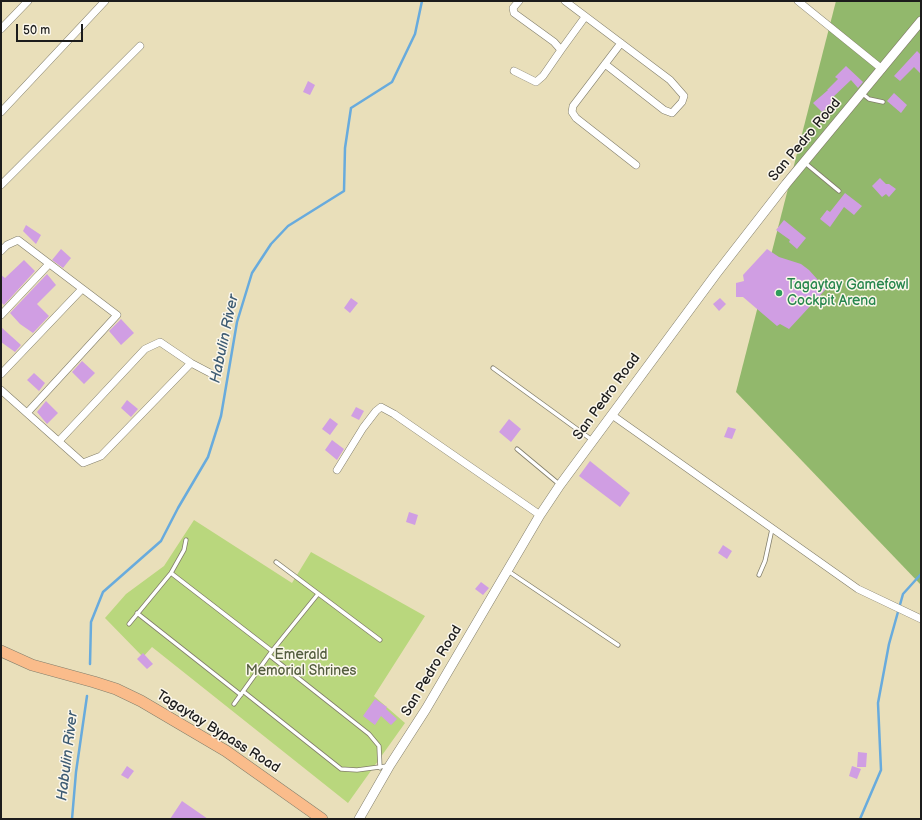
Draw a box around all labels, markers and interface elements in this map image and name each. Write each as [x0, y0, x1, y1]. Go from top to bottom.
scale bar [18, 16, 85, 42]
text: 50 m [23, 23, 50, 38]
street label: San Pedro Road [765, 95, 845, 185]
place label: Tagaytay Gamefowl Cockpit Arena [787, 277, 909, 310]
marker: Tagaytay Gamefowl Cockpit Arena [774, 288, 784, 298]
water label: Habulin River [207, 293, 243, 385]
street label: San Pedro Road [570, 350, 644, 444]
street label: San Pedro Road [398, 623, 466, 719]
park label: Emerald Memorial Shrines [246, 647, 356, 680]
street label: Tagaytay Bypass Road [153, 687, 283, 777]
water label: Habulin River [54, 710, 82, 802]

